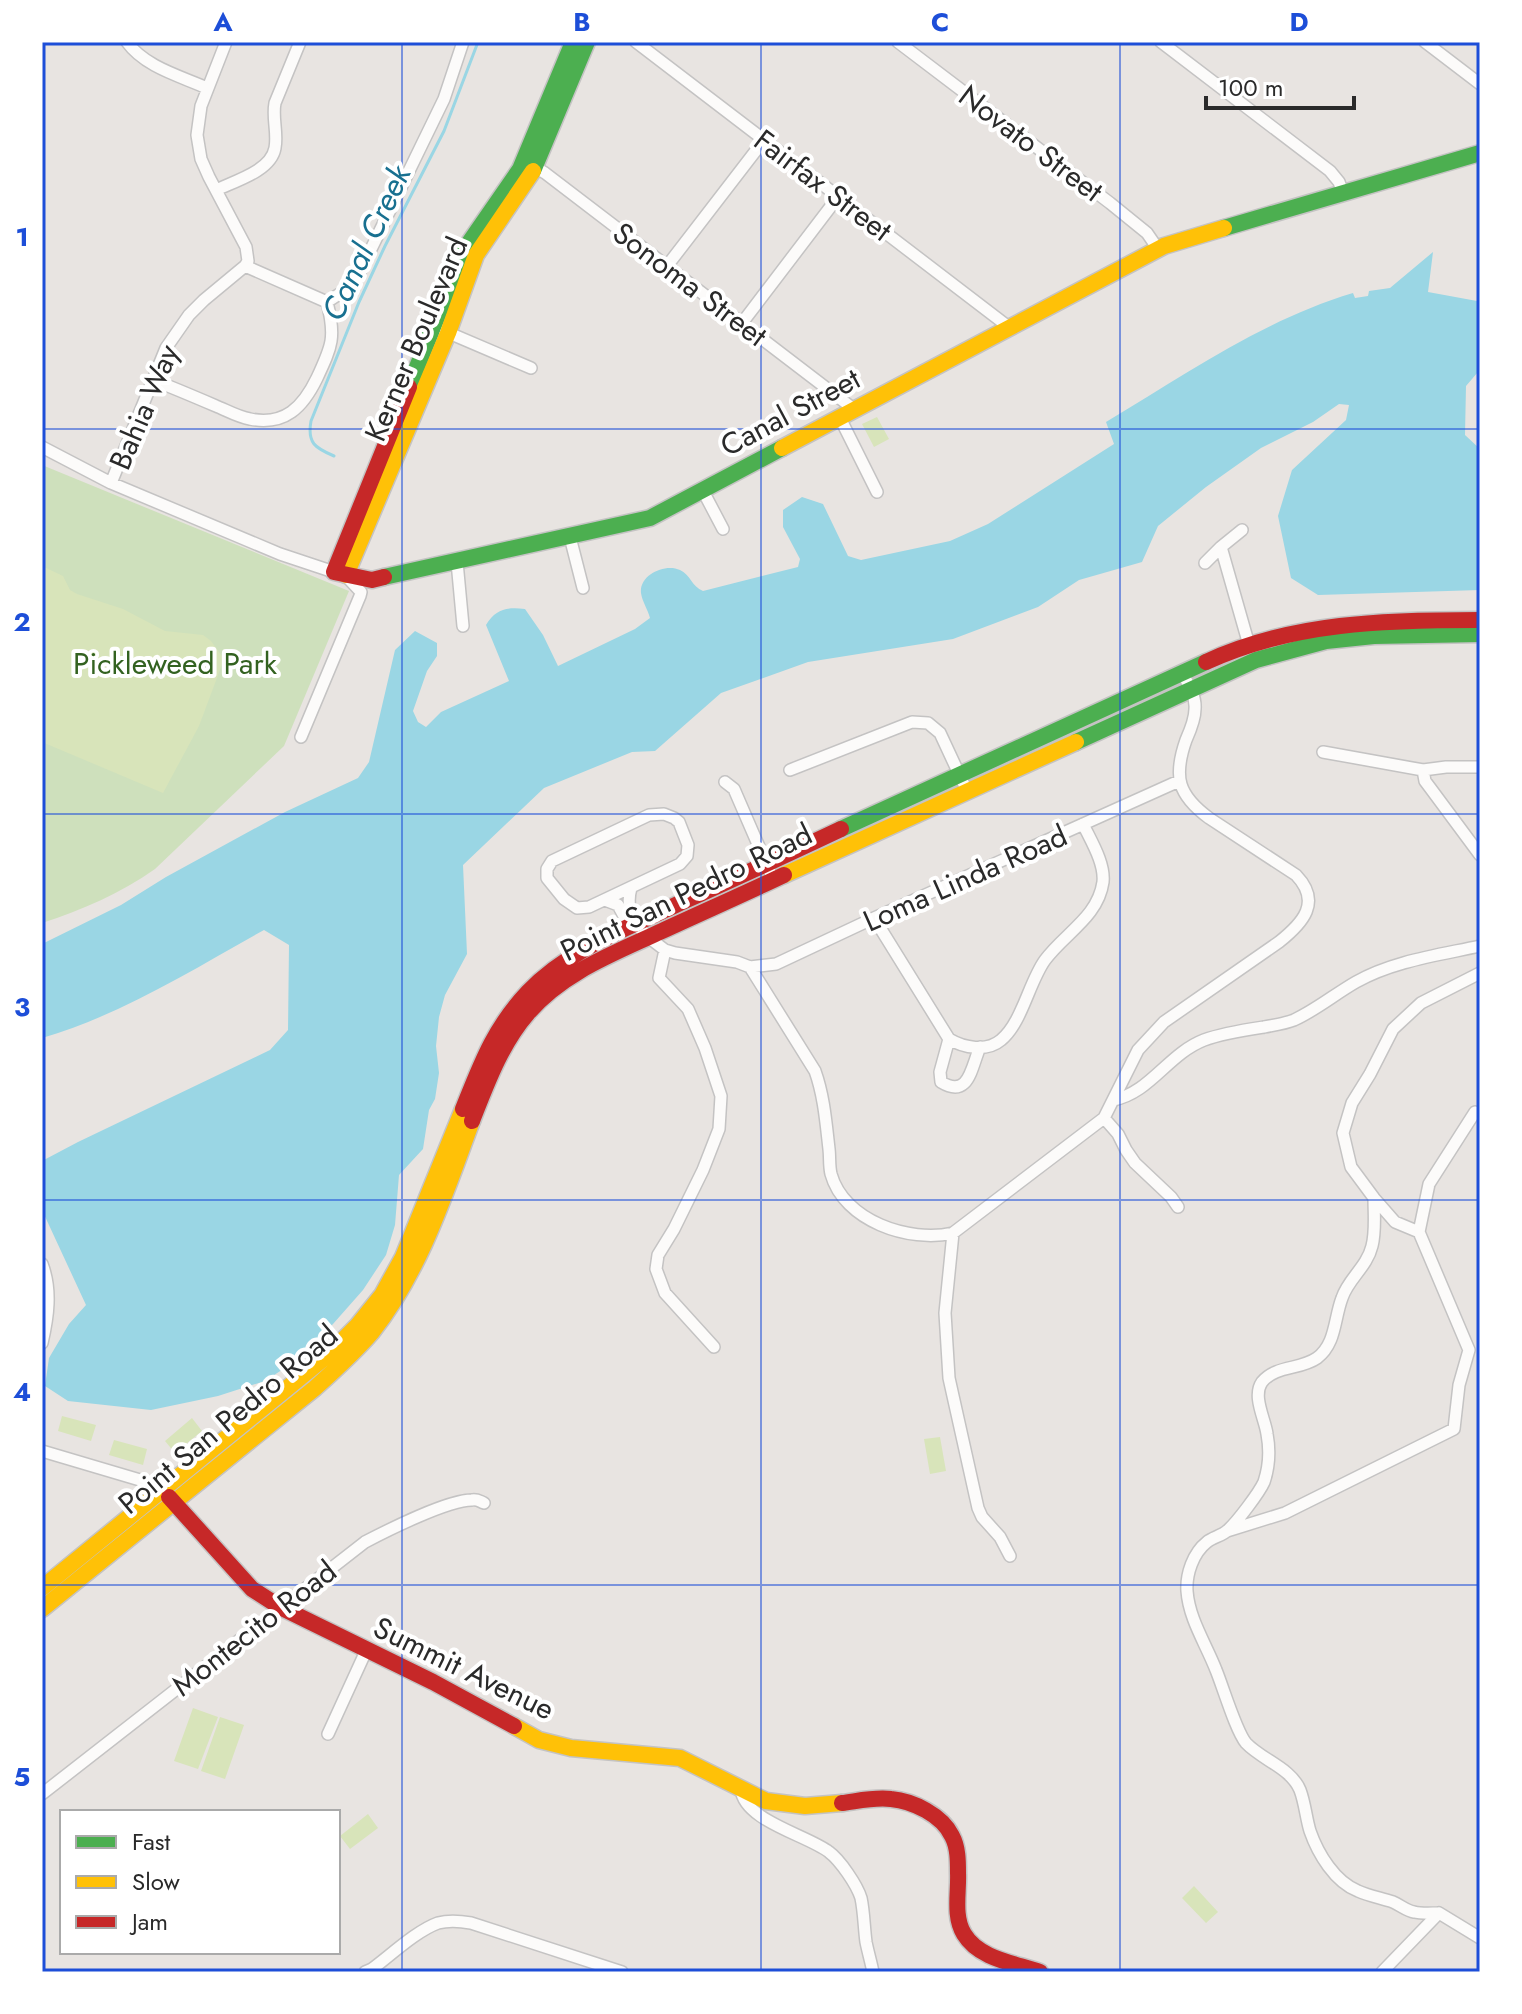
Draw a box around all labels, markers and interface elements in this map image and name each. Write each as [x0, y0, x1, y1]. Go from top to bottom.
text: A [212, 3, 233, 41]
text: B [573, 3, 591, 41]
text: C [931, 3, 949, 41]
text: D [1289, 3, 1309, 41]
scale bar [1206, 60, 1354, 110]
text: 100 m [1218, 70, 1284, 105]
street label: Novato Street [950, 74, 1113, 212]
street label: Fairfax Street [745, 119, 902, 252]
water label: Canal Creek [310, 156, 423, 328]
street label: Sonoma Street [604, 212, 777, 357]
text: 1 [15, 218, 29, 256]
street label: Kerner Boulevard [354, 230, 478, 448]
street label: Bahia Way [98, 337, 190, 476]
street label: Canal Street [713, 357, 868, 467]
text: 2 [13, 603, 31, 641]
park label: Pickleweed Park [73, 642, 278, 685]
street label: Point San Pedro Road [553, 812, 819, 972]
street label: Loma Linda Road [856, 814, 1074, 942]
text: 3 [14, 988, 30, 1026]
street label: Point San Pedro Road [109, 1314, 347, 1524]
text: 4 [13, 1373, 31, 1411]
street label: Montecito Road [163, 1550, 345, 1706]
street label: Summit Avenue [366, 1606, 562, 1730]
text: 5 [14, 1758, 30, 1796]
legend [60, 1810, 340, 1954]
text: Fast [132, 1824, 170, 1859]
text: Slow [132, 1864, 180, 1899]
text: Jam [129, 1904, 168, 1939]

